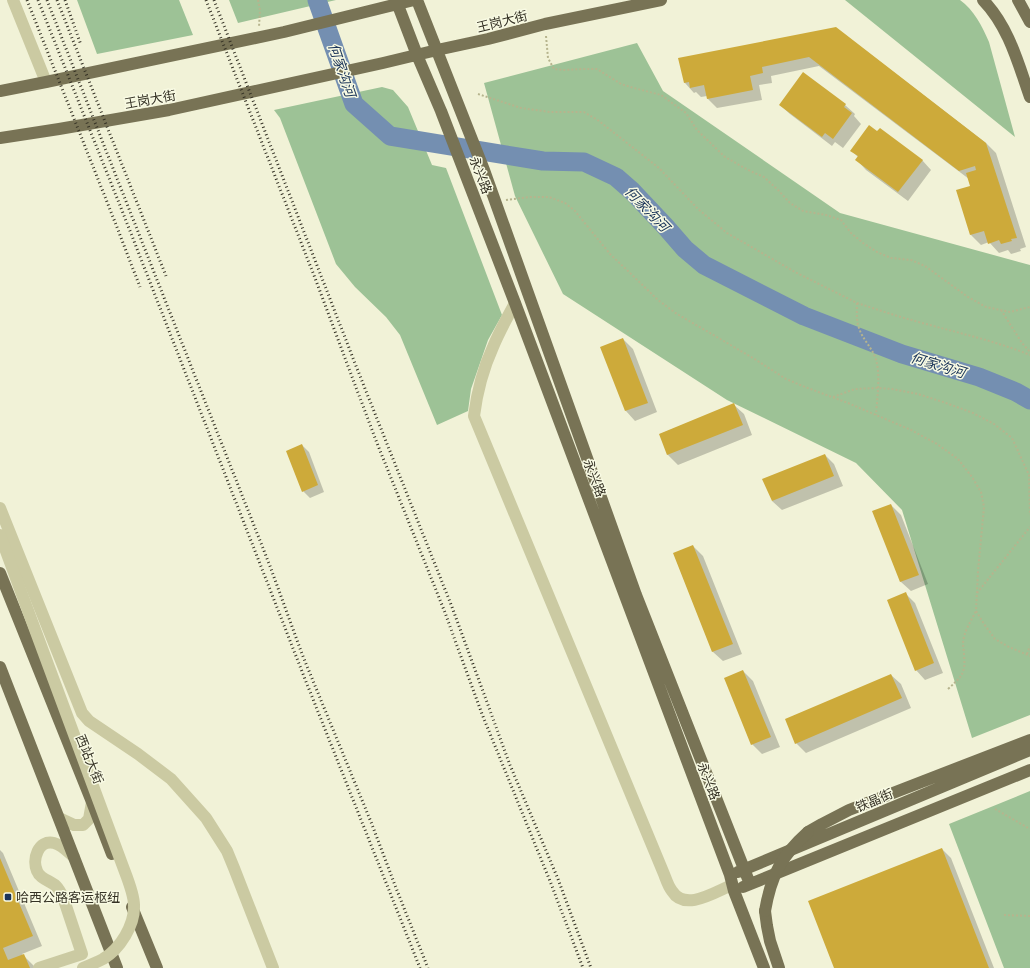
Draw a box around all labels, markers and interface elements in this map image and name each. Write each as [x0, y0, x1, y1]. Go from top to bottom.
street label: 王岗大街 [475, 7, 529, 35]
water label: 何家沟河 [324, 41, 361, 102]
street label: 王岗大街 [123, 87, 177, 111]
street label: 永兴路 [467, 154, 495, 196]
water label: 何家沟河 [621, 183, 675, 238]
water label: 何家沟河 [909, 348, 970, 383]
street label: 永兴路 [581, 457, 609, 499]
street label: 西站大街 [73, 732, 107, 786]
street label: 永兴路 [695, 760, 723, 802]
street label: 铁晶街 [853, 785, 895, 815]
place label: 哈西公路客运枢纽 [16, 889, 120, 905]
marker: 哈西公路客运枢纽 [3, 892, 13, 902]

